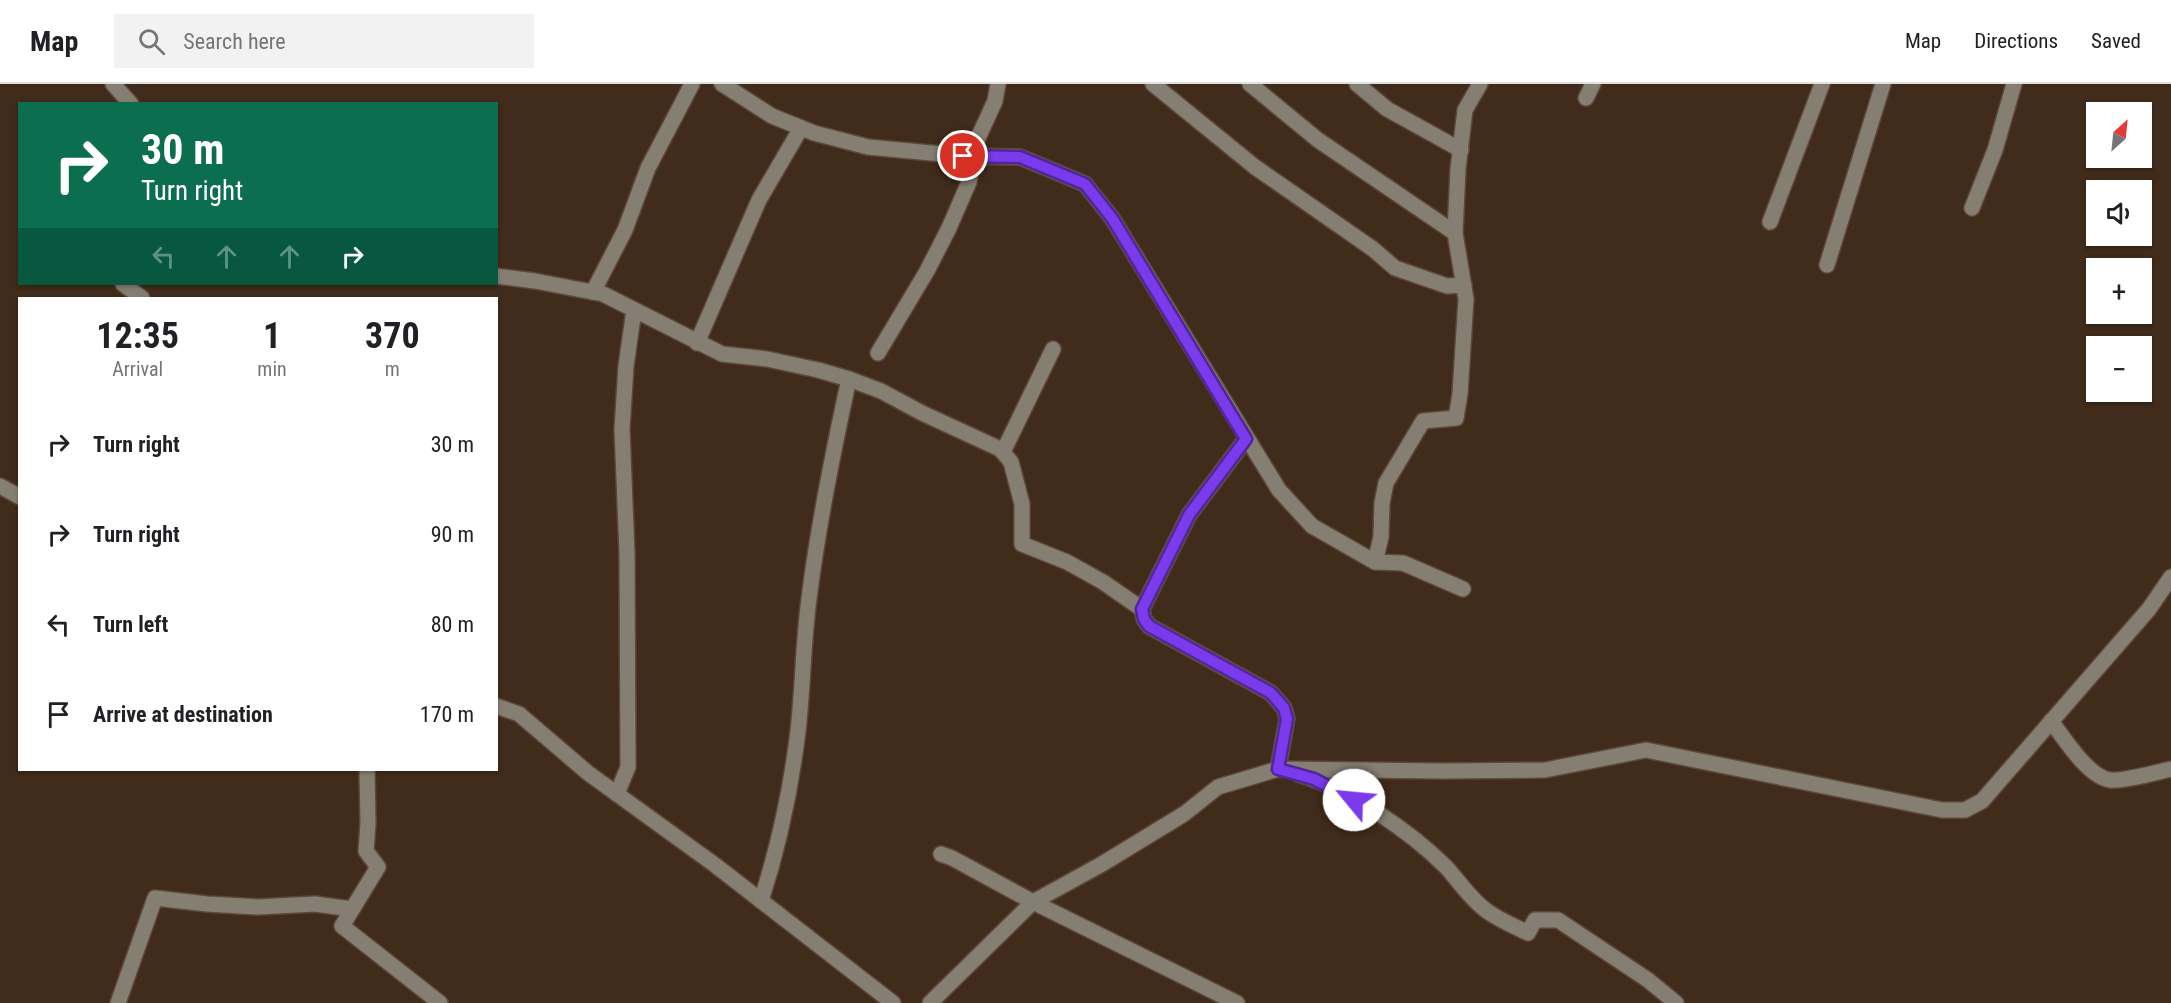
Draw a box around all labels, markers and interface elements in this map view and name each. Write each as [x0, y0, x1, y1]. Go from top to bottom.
search box [114, 14, 534, 68]
text: Map [30, 25, 78, 58]
icon: search [135, 25, 168, 58]
text: Search here [183, 29, 286, 54]
text: Map [1905, 29, 1941, 53]
text: Directions [1974, 29, 2058, 53]
text: Saved [2091, 29, 2141, 53]
north arrow [2086, 102, 2152, 168]
map controls [2086, 102, 2152, 402]
text: 30 m [141, 125, 224, 174]
icon: right [42, 126, 120, 204]
pin [937, 130, 988, 181]
icon: arrive [946, 139, 979, 172]
text: Turn right [141, 175, 243, 207]
button: sound [2086, 180, 2152, 246]
icon: left [147, 240, 180, 273]
icon: ahead [210, 240, 243, 273]
icon: ahead [273, 240, 306, 273]
icon: right [336, 240, 369, 273]
button: + [2086, 258, 2152, 324]
text: 12:35 [96, 315, 179, 357]
text: 1 [263, 315, 281, 357]
text: 370 [365, 315, 420, 357]
button: − [2086, 336, 2152, 402]
text: Arrival [112, 357, 163, 381]
text: min [257, 357, 287, 381]
text: m [385, 357, 400, 381]
icon: right [42, 428, 75, 461]
text: Turn right [93, 432, 180, 457]
text: 30 m [431, 432, 474, 457]
icon: right [42, 518, 75, 551]
text: Turn right [93, 522, 180, 547]
text: 90 m [431, 522, 474, 547]
icon: left [42, 608, 75, 641]
text: Turn left [93, 612, 168, 637]
text: 80 m [431, 612, 474, 637]
icon: arrive [42, 698, 75, 731]
text: Arrive at destination [93, 702, 273, 727]
text: 170 m [420, 702, 474, 727]
position arrow [1322, 768, 1386, 832]

